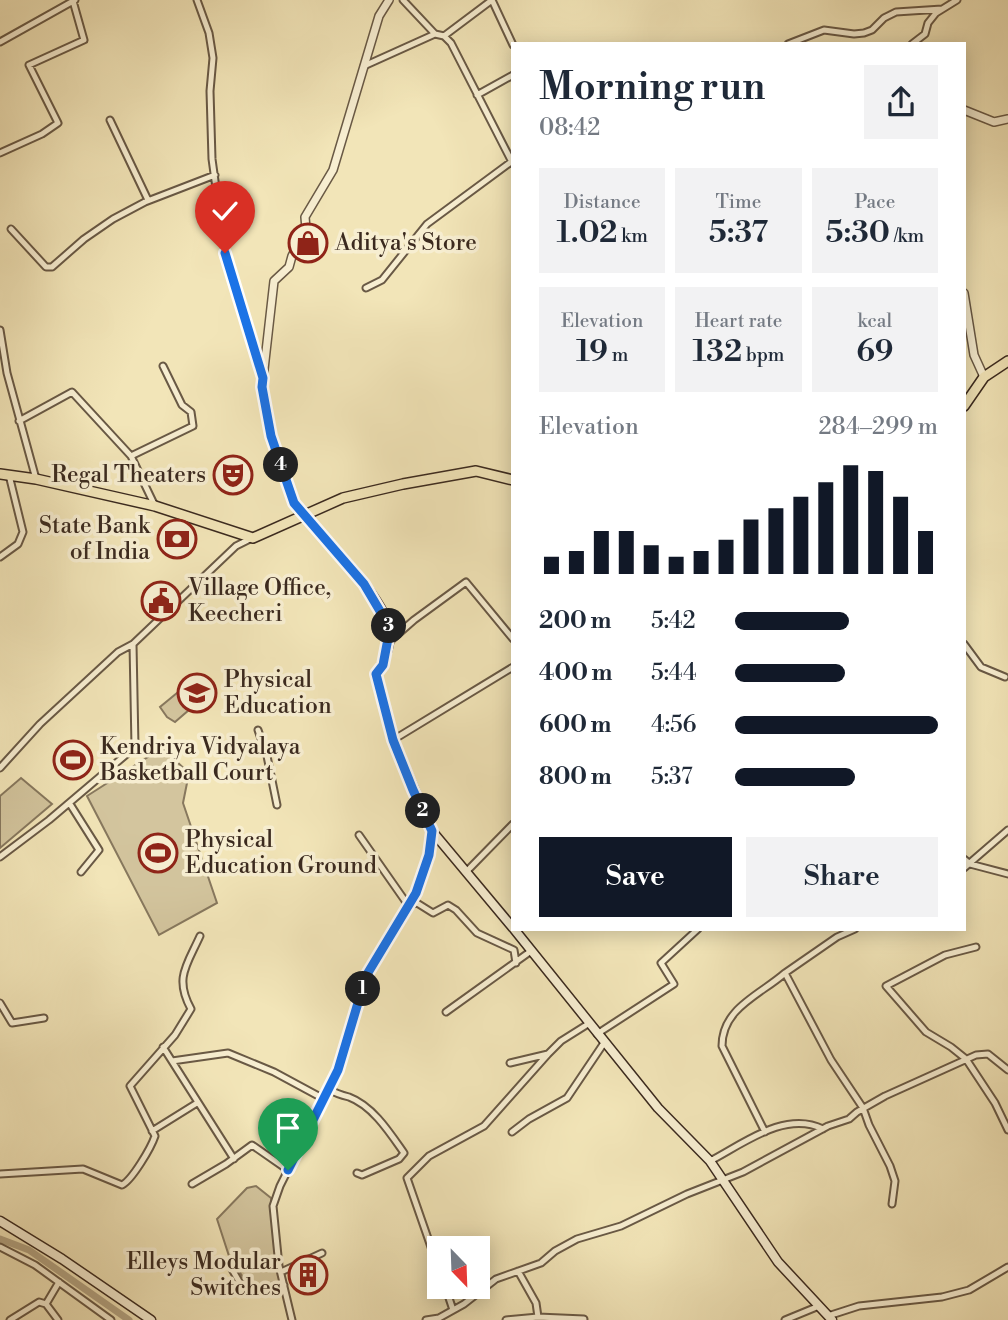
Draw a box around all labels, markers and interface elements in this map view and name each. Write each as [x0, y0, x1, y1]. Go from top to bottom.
text: Morning run [539, 64, 765, 111]
button: share [864, 65, 938, 139]
text: 08:42 [539, 114, 600, 142]
pin [195, 181, 255, 253]
text: Distance [564, 190, 641, 214]
text: Time [716, 190, 761, 214]
text: Pace [854, 190, 895, 214]
icon: check [206, 192, 244, 230]
text: 1.02 [556, 214, 617, 252]
text: 5:37 [709, 214, 768, 252]
text: 5:30 [826, 214, 890, 252]
shop icon: Aditya's Store [287, 222, 329, 264]
text: km [617, 224, 648, 248]
text: /km [890, 224, 924, 248]
place label: Aditya's Store [334, 229, 477, 257]
text: Elevation [561, 309, 643, 333]
text: Heart rate [695, 309, 782, 333]
text: kcal [858, 309, 892, 333]
text: 19 [576, 333, 608, 371]
text: 132 [692, 333, 742, 371]
text: 69 [856, 333, 893, 371]
text: m [608, 343, 628, 367]
text: bpm [742, 343, 785, 367]
text: Elevation [539, 413, 639, 441]
text: 284–299 m [818, 413, 938, 441]
pin: 4 [264, 448, 298, 482]
text: 4 [274, 452, 287, 476]
theatre icon: Regal Theaters [212, 454, 254, 496]
place label: Regal Theaters [51, 461, 206, 489]
place label: State Bank of India [39, 512, 151, 566]
bank icon: State Bank of India [156, 518, 198, 560]
place label: Village Office, Keecheri [187, 574, 331, 628]
public building icon: Village Office, Keecheri [140, 580, 182, 622]
text: 200 m [539, 607, 611, 635]
text: 5:42 [651, 607, 696, 635]
pin: 3 [372, 608, 406, 644]
text: 3 [383, 613, 394, 637]
text: 400 m [539, 659, 612, 687]
text: 5:44 [651, 659, 697, 687]
place label: Physical Education [224, 666, 332, 720]
school or university icon: Physical Education [176, 672, 218, 714]
text: 600 m [539, 711, 612, 739]
text: 4:56 [651, 711, 697, 739]
place label: Kendriya Vidyalaya Basketball Court [99, 733, 301, 787]
sports icon: Kendriya Vidyalaya Basketball Court [52, 739, 94, 781]
text: 800 m [539, 763, 612, 791]
text: 5:37 [651, 763, 693, 791]
pin: 2 [406, 794, 440, 828]
text: 2 [417, 798, 428, 822]
place label: Physical Education Ground [185, 826, 377, 880]
sports icon: Physical Education Ground [137, 832, 179, 874]
button: Save [539, 837, 732, 917]
button: Share [746, 837, 938, 917]
pin: 1 [346, 972, 380, 1006]
text: 1 [358, 976, 367, 1000]
pin [258, 1098, 318, 1170]
icon: arrive [269, 1109, 307, 1147]
north arrow [427, 1236, 490, 1298]
map controls [427, 1236, 490, 1299]
place label: Elleys Modular Switches [126, 1248, 281, 1302]
building icon: Elleys Modular Switches [287, 1254, 329, 1296]

